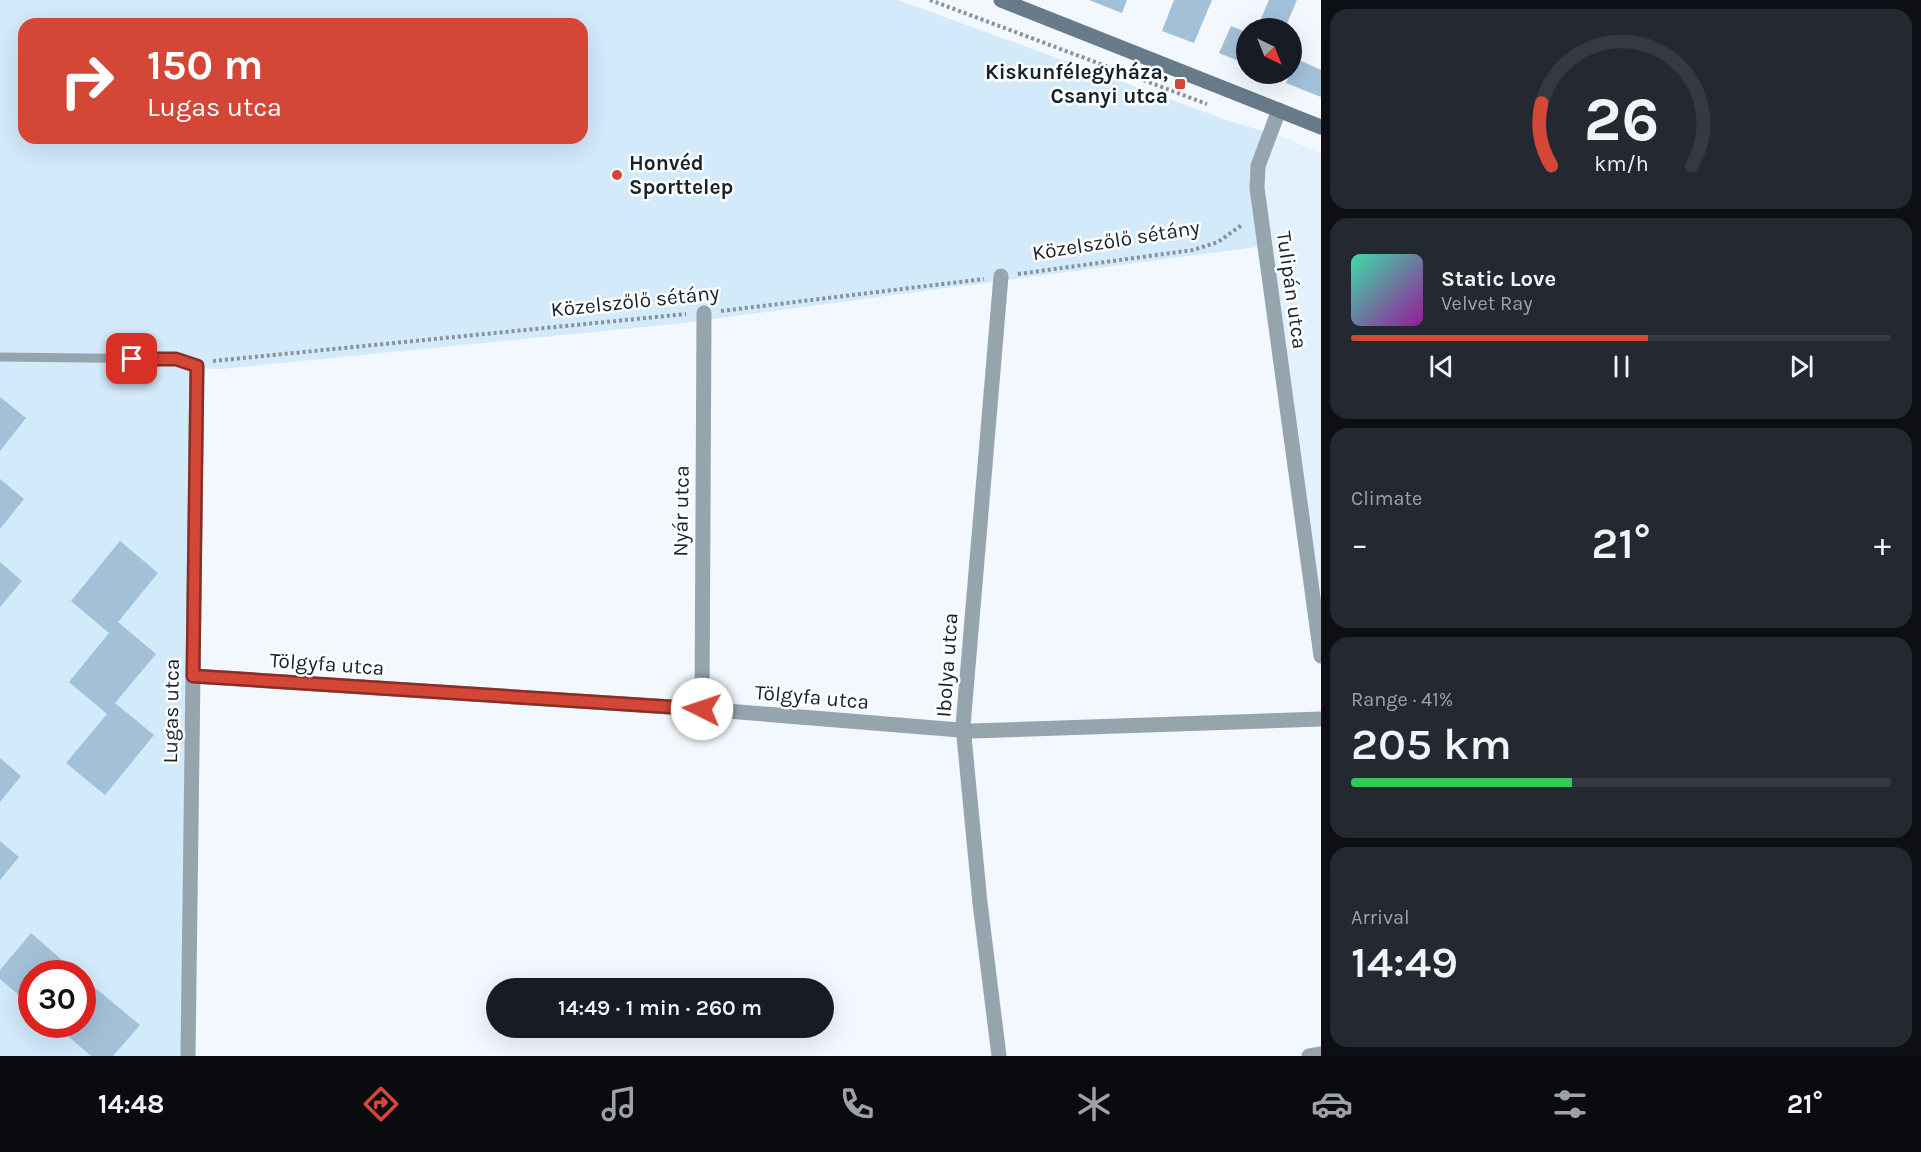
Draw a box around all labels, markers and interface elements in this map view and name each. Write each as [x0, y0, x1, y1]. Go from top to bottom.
north arrow [1236, 18, 1302, 84]
map controls [1236, 18, 1302, 84]
text: 150 m [147, 40, 263, 90]
icon: right [48, 42, 126, 120]
place label: Kiskunfélegyháza, Csanyi utca [985, 60, 1168, 108]
marker: Kiskunfélegyháza, Csanyi utca [1173, 77, 1187, 91]
text: 26 [1583, 83, 1659, 156]
text: Lugas utca [147, 91, 282, 123]
place label: Honvéd Sporttelep [629, 151, 733, 199]
text: km/h [1594, 152, 1648, 177]
marker: Honvéd Sporttelep [610, 168, 624, 182]
street label: Közelszőlő sétány [1030, 215, 1202, 265]
street label: Tulipán utca [1272, 230, 1312, 350]
text: Static Love [1441, 266, 1556, 292]
street label: Közelszőlő sétány [549, 280, 721, 322]
text: Velvet Ray [1441, 292, 1533, 315]
pin [106, 333, 157, 384]
icon: arrive [115, 342, 148, 375]
icon: previous [1425, 350, 1458, 383]
icon: pause [1605, 350, 1638, 383]
icon: next [1785, 350, 1818, 383]
street label: Nyár utca [668, 465, 694, 557]
text: Climate [1351, 487, 1422, 510]
text: 21° [1591, 517, 1651, 569]
text: − [1351, 525, 1368, 563]
text: + [1874, 525, 1891, 563]
street label: Ibolya utca [931, 612, 963, 718]
street label: Tölgyfa utca [269, 648, 385, 680]
street label: Lugas utca [158, 658, 184, 764]
position arrow [670, 677, 734, 741]
street label: Tölgyfa utca [754, 680, 870, 714]
text: Range · 41% [1351, 688, 1453, 711]
text: 205 km [1351, 718, 1512, 770]
text: Arrival [1351, 906, 1410, 929]
text: 14:49 [1351, 936, 1458, 988]
speed limit sign: 30 [18, 960, 96, 1038]
text: 14:49 · 1 min · 260 m [558, 995, 762, 1021]
icon: directions [360, 1083, 402, 1125]
icon: music [598, 1083, 640, 1125]
icon: phone [836, 1083, 878, 1125]
icon: climate [1073, 1083, 1115, 1125]
icon: car [1311, 1083, 1353, 1125]
icon: filters [1549, 1083, 1591, 1125]
text: 14:48 [98, 1088, 164, 1120]
text: 21° [1787, 1088, 1823, 1120]

